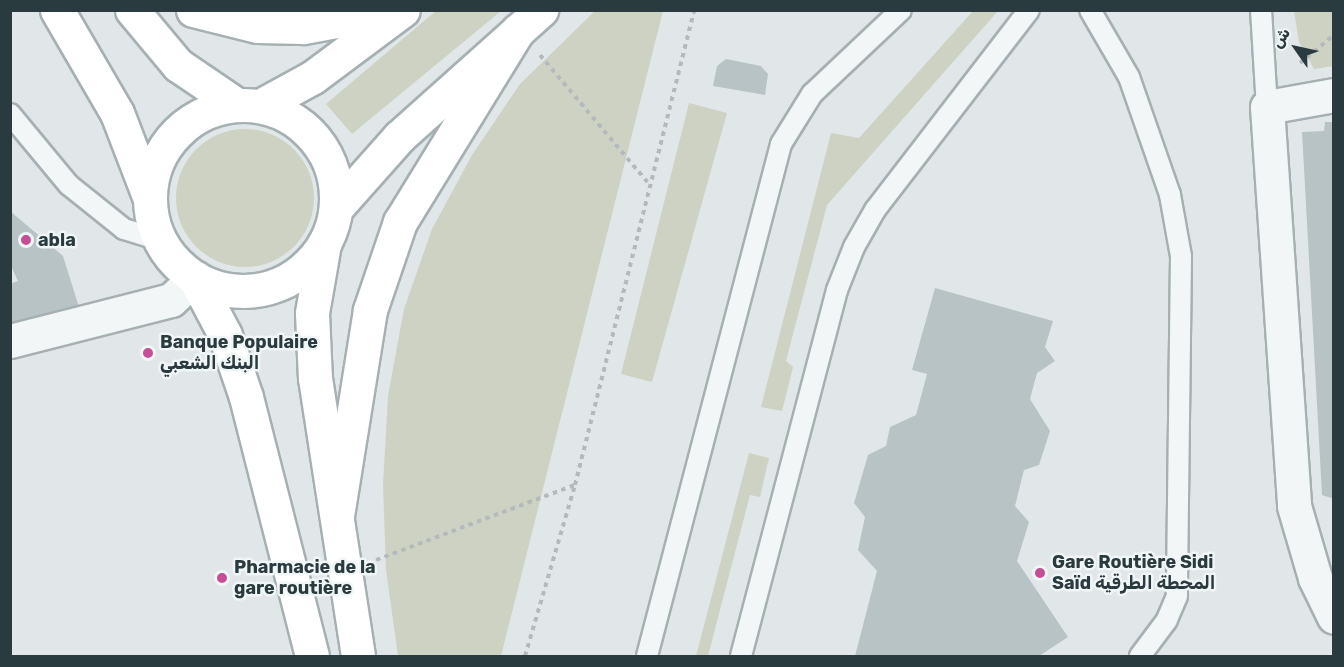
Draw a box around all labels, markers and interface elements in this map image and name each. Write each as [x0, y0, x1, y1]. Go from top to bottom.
north arrow [1266, 18, 1326, 78]
text: ش [1267, 24, 1294, 51]
place label: abla [38, 229, 76, 251]
marker: abla [19, 233, 33, 247]
place label: Banque Populaire البنك الشعبي [160, 332, 318, 374]
marker: Banque Populaire البنك الشعبي [141, 346, 155, 360]
place label: Gare Routière Sidi Saïd المحطة الطرقية [1052, 552, 1215, 594]
place label: Pharmacie de la gare routière [234, 557, 376, 600]
marker: Gare Routière Sidi Saïd المحطة الطرقية [1033, 566, 1047, 580]
marker: Pharmacie de la gare routière [215, 571, 229, 585]

